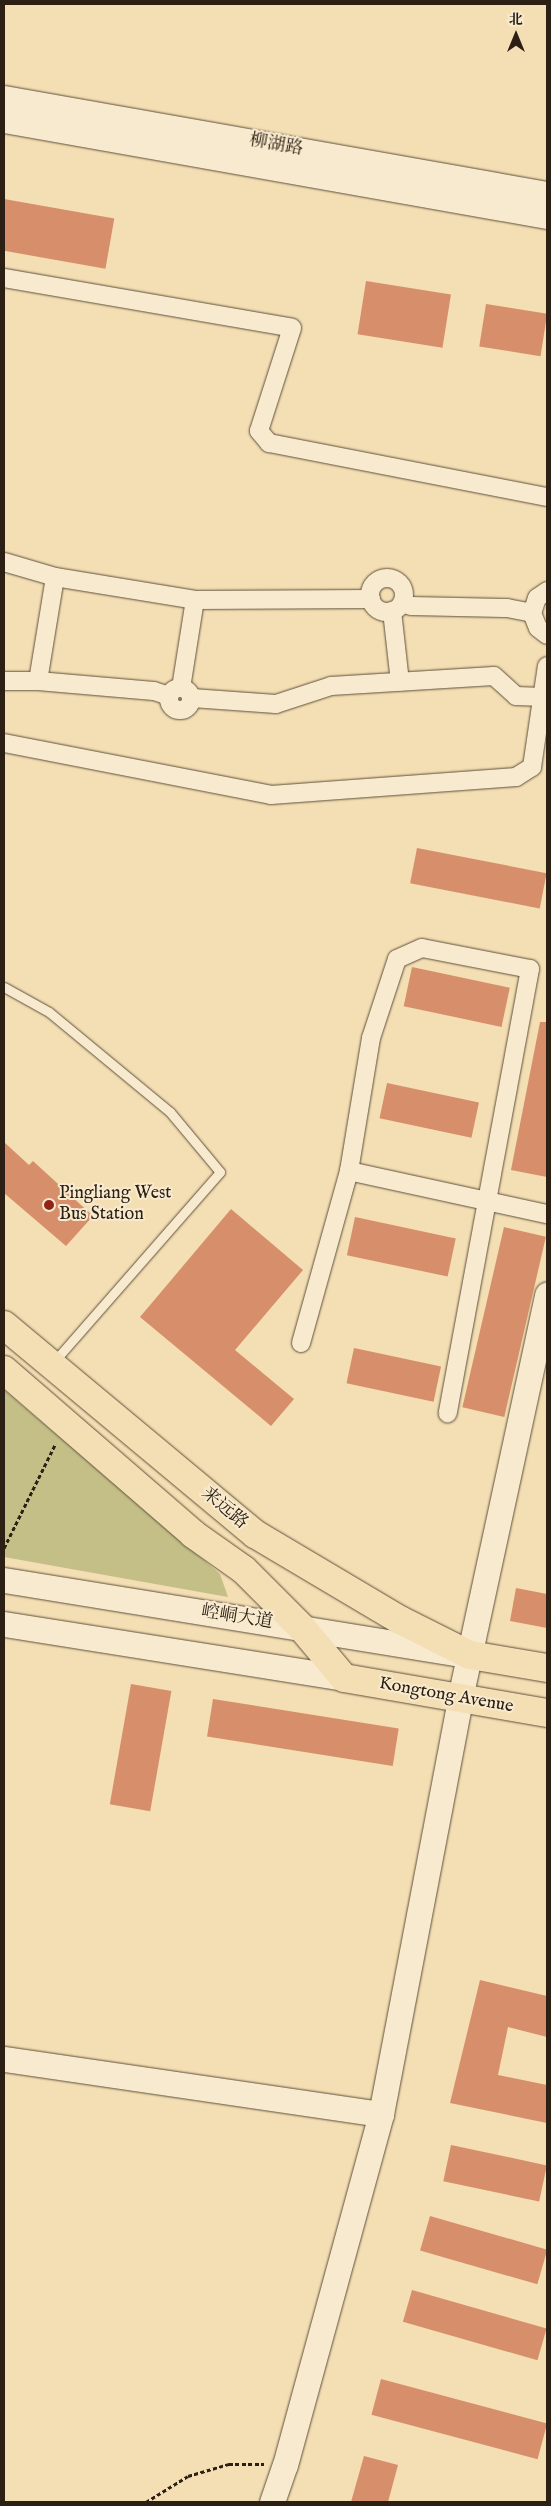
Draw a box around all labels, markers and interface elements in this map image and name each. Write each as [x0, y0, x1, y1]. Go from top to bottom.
north arrow [491, 10, 541, 60]
text: 北 [509, 11, 523, 29]
street label: 柳湖路 [248, 131, 304, 161]
place label: Pingliang West Bus Station [59, 1184, 171, 1226]
marker: Pingliang West Bus Station [43, 1199, 55, 1211]
street label: 来远路 [196, 1483, 252, 1535]
street label: 崆峒大道 [200, 1602, 274, 1634]
street label: Kongtong Avenue [377, 1674, 515, 1718]

